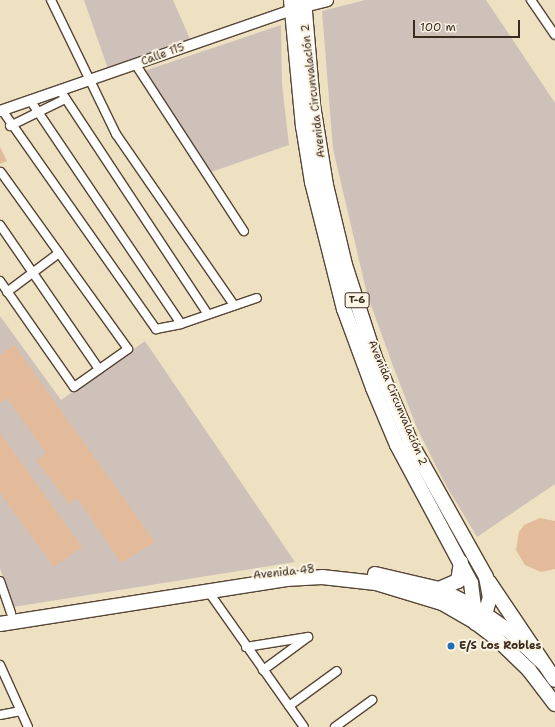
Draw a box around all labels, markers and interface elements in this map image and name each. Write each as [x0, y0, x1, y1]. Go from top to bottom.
scale bar [415, 12, 522, 38]
text: 100 m [420, 19, 456, 35]
street label: Avenida Circunvalación 2 [299, 23, 329, 159]
street label: Calle 115 [139, 41, 187, 69]
road number: T-6 [344, 292, 370, 308]
street label: Avenida Circunvalación 2 [365, 338, 429, 468]
street label: Avenida 48 [253, 563, 315, 583]
place label: E/S Los Robles [459, 639, 541, 653]
marker: E/S Los Robles [446, 641, 456, 651]

